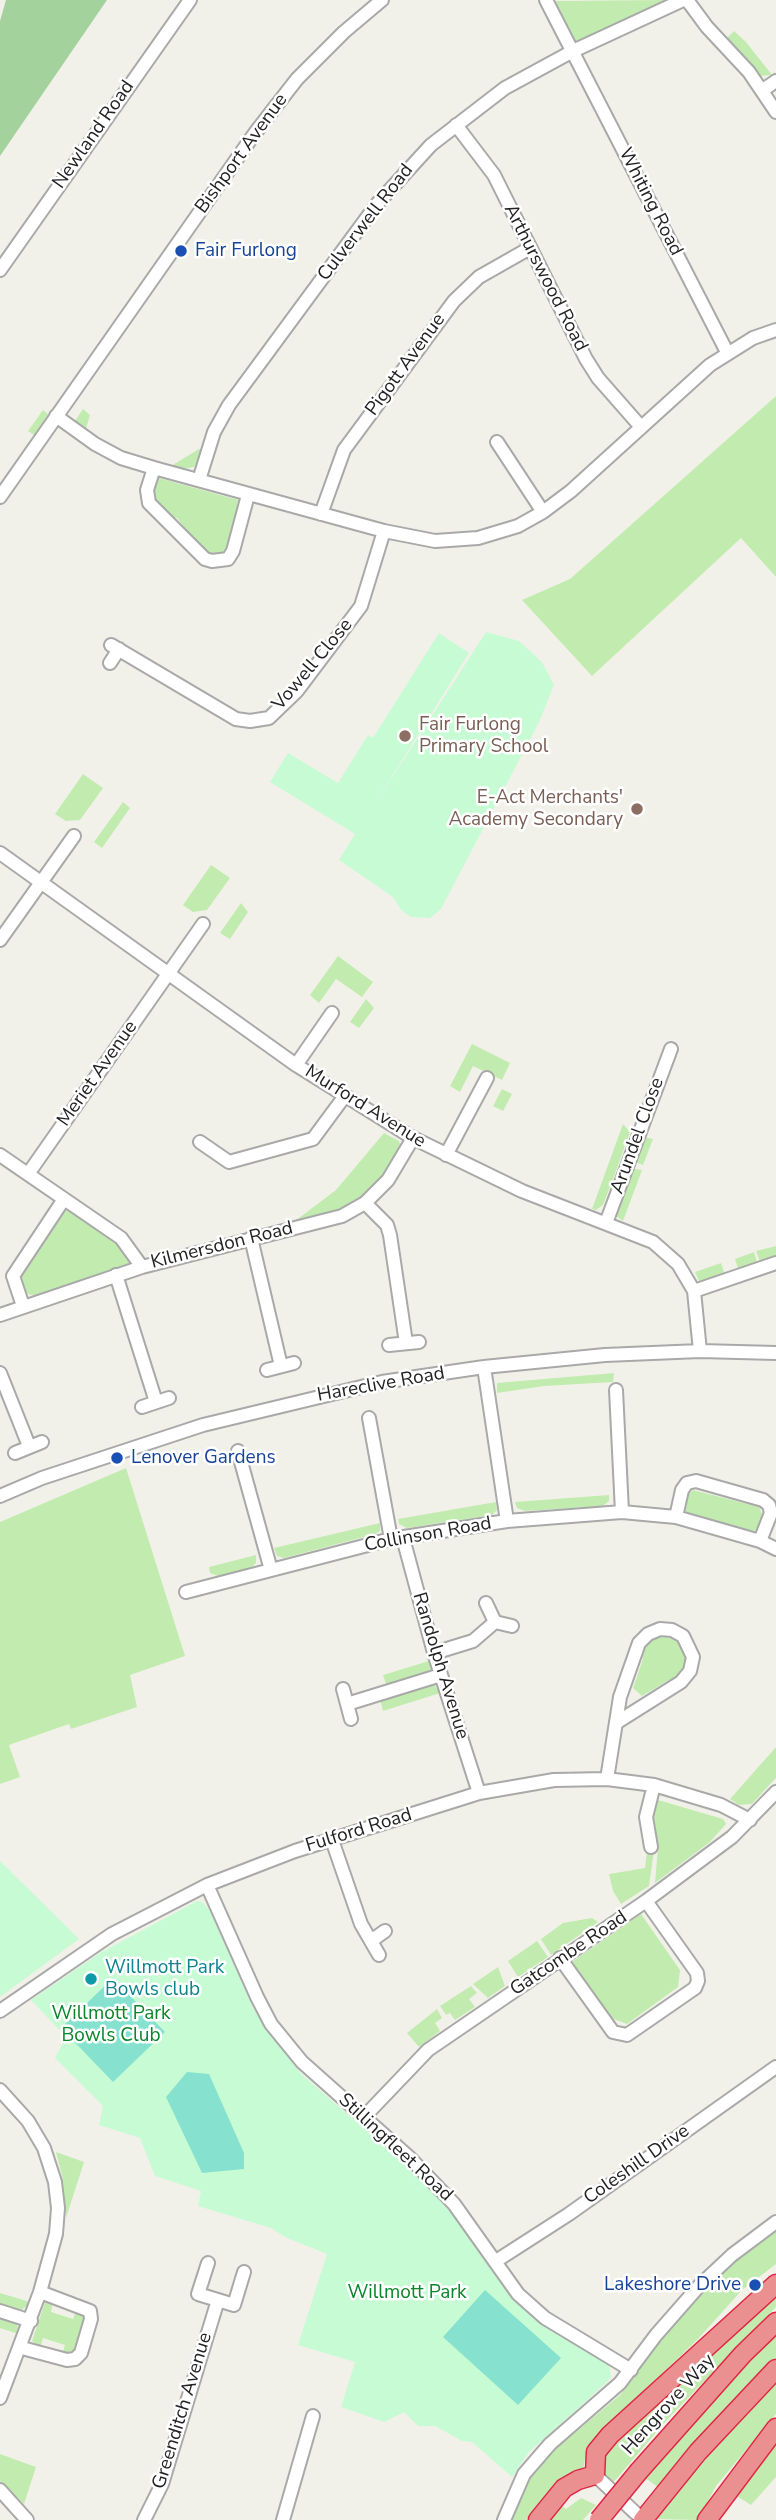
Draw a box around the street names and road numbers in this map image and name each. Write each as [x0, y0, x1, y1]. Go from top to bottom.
street label: Newland Road [48, 77, 140, 193]
street label: Bishport Avenue [191, 90, 293, 218]
street label: Whiting Road [613, 144, 687, 260]
street label: Culverwell Road [313, 160, 419, 286]
street label: Arthurswood Road [498, 201, 592, 355]
street label: Pigott Avenue [361, 310, 451, 420]
street label: Vowell Close [268, 615, 358, 715]
street label: Meriet Avenue [53, 1017, 143, 1131]
street label: Murford Avenue [300, 1061, 430, 1153]
street label: Arundel Close [606, 1075, 670, 1197]
street label: Kilmersdon Road [149, 1217, 295, 1275]
street label: Hareclive Road [316, 1363, 446, 1407]
street label: Collinson Road [363, 1513, 493, 1557]
street label: Randolph Avenue [407, 1590, 473, 1742]
street label: Fulford Road [303, 1804, 415, 1858]
street label: Gatcombe Road [506, 1906, 632, 2002]
street label: Stillingfleet Road [333, 2089, 457, 2207]
street label: Coleshill Drive [580, 2120, 694, 2210]
street label: Greenditch Avenue [148, 2330, 218, 2492]
street label: Hengrove Way [618, 2350, 720, 2460]

